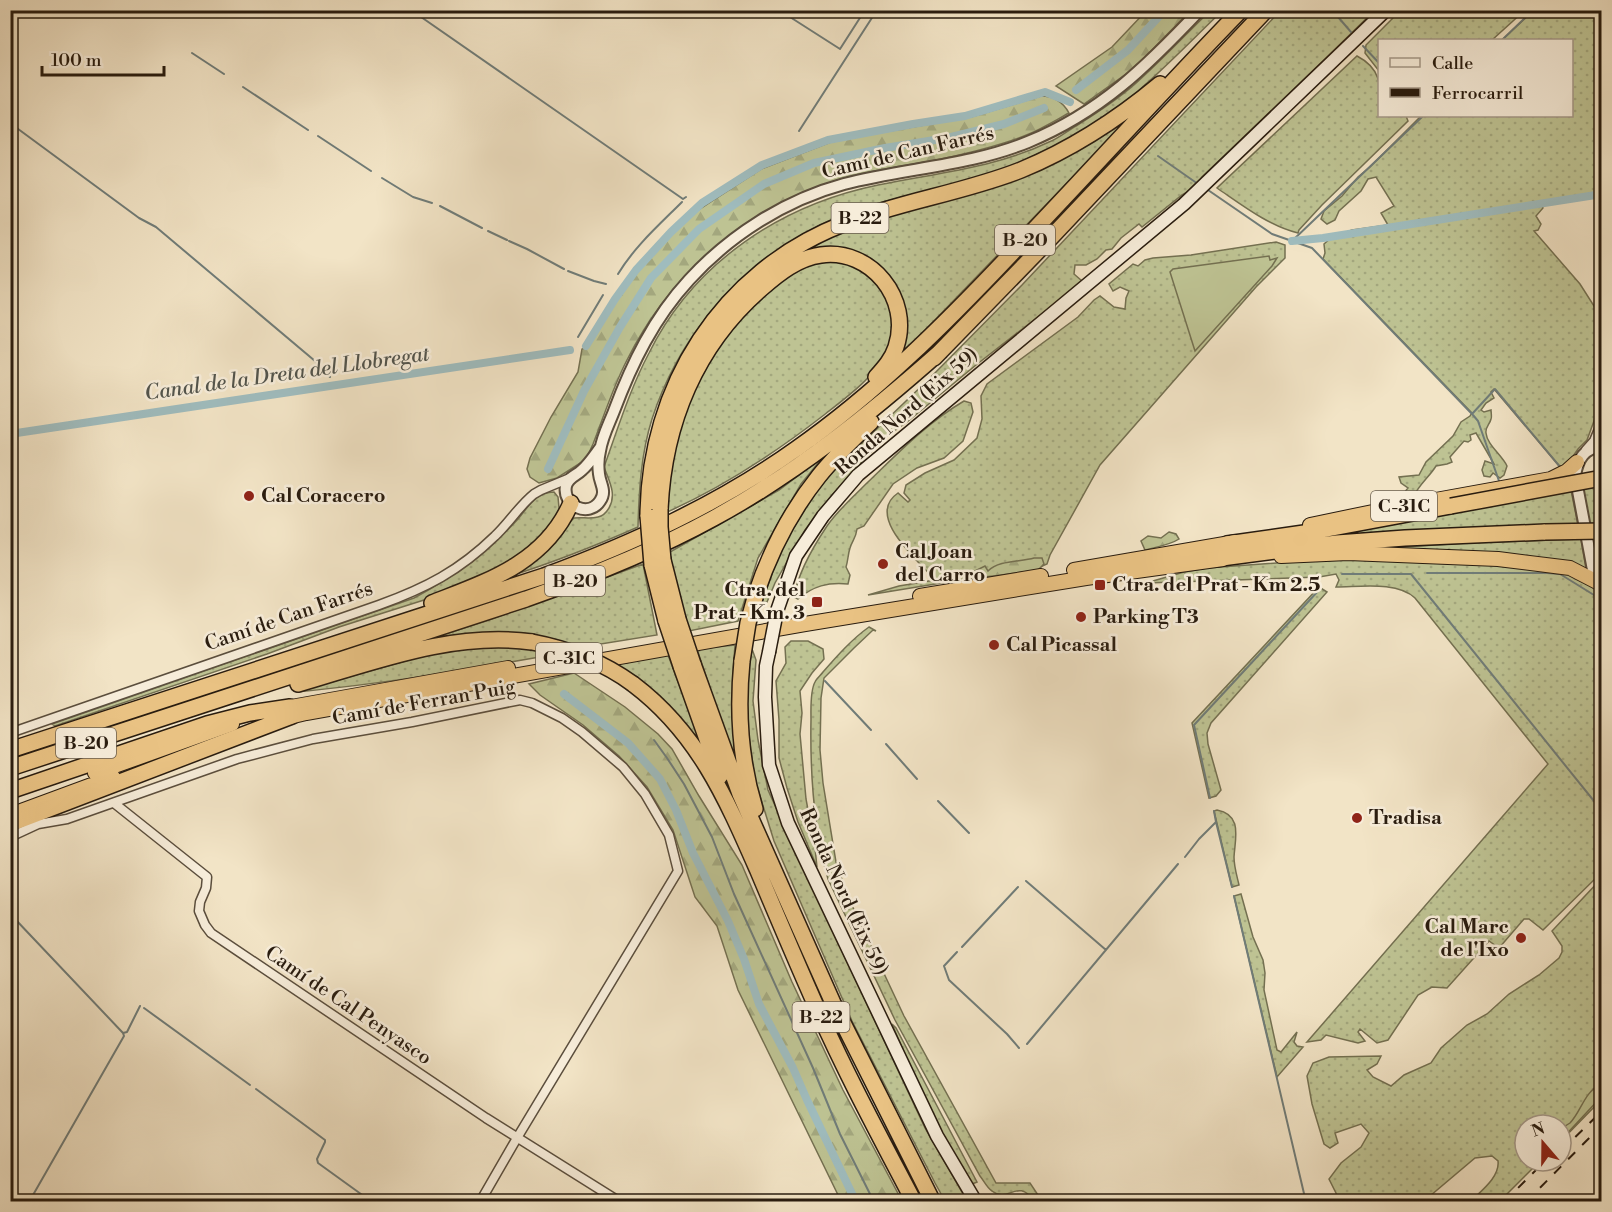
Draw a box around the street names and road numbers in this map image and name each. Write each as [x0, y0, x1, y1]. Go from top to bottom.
street label: Camí de Can Farrés [819, 121, 997, 185]
road number: B-22 [832, 203, 888, 233]
road number: B-20 [995, 225, 1055, 255]
street label: Ronda Nord (Eix 59) [830, 343, 984, 481]
road number: C-31C [1371, 491, 1437, 521]
road number: B-20 [545, 566, 605, 596]
street label: Camí de Can Farrés [202, 577, 376, 657]
road number: C-31C [536, 643, 602, 673]
street label: Camí de Ferran Puig [330, 674, 518, 731]
road number: B-20 [56, 728, 116, 758]
street label: Ronda Nord (Eix 59) [793, 804, 893, 980]
street label: Camí de Cal Penyasco [260, 941, 436, 1071]
road number: B-22 [792, 1002, 850, 1032]

